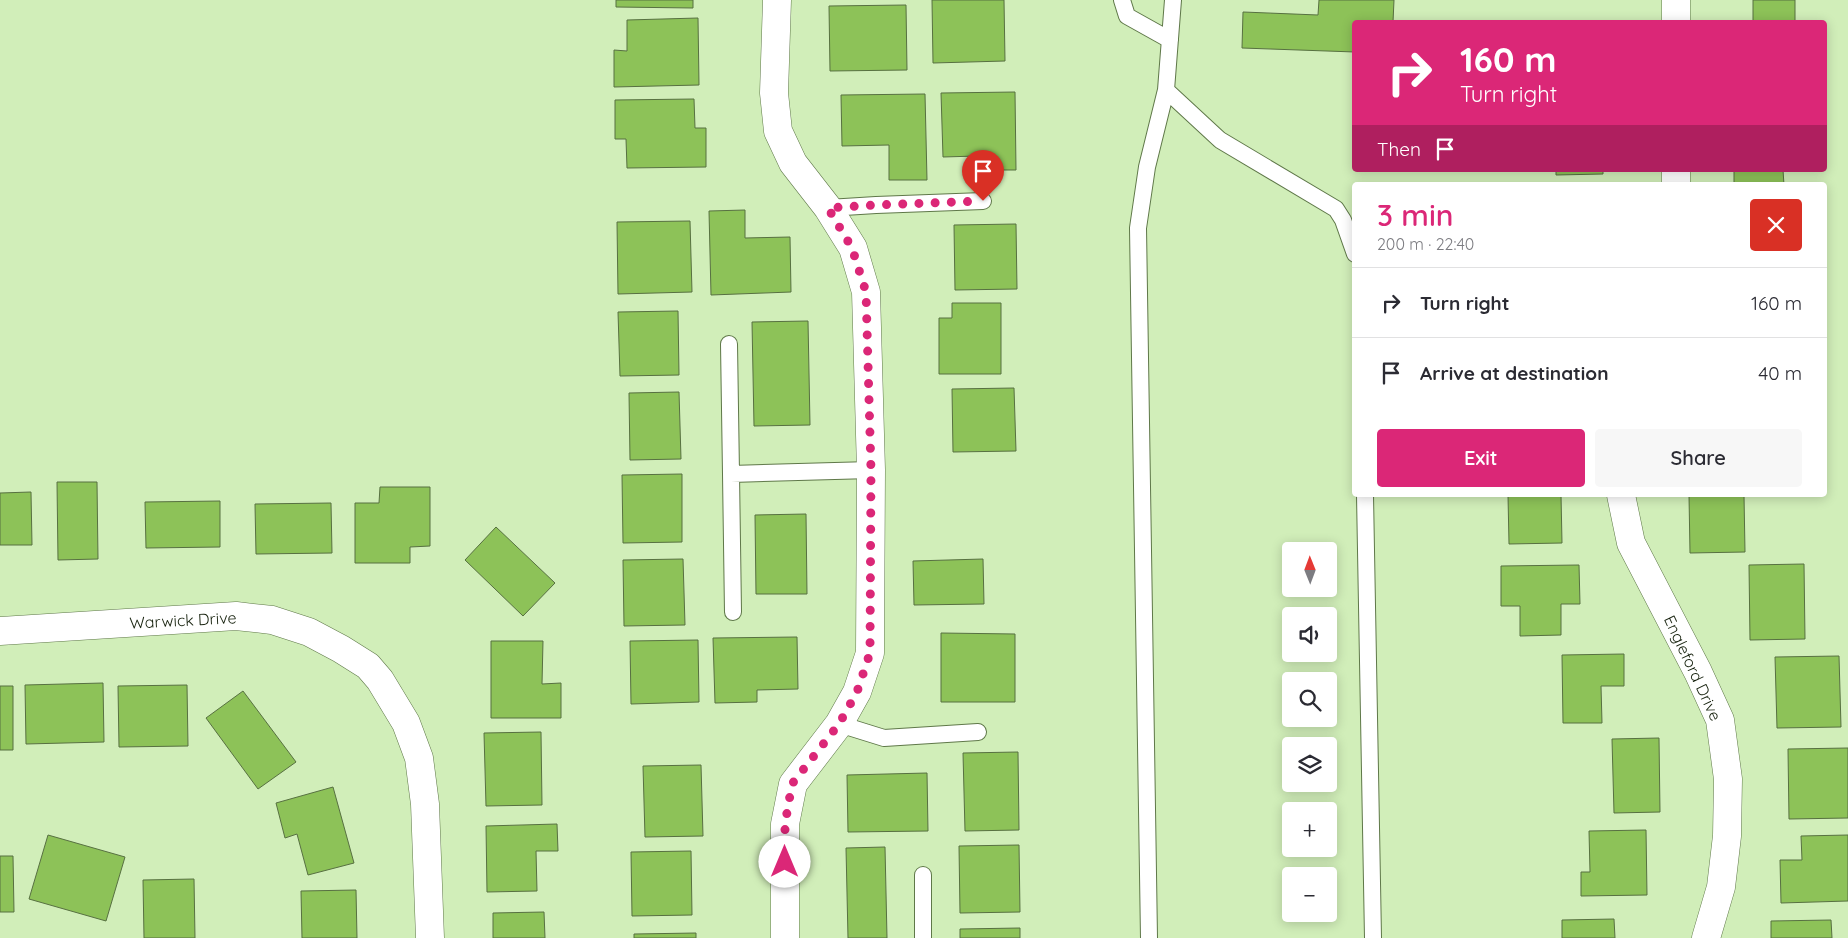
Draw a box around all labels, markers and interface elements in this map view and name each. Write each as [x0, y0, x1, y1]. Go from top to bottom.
text: 160 m [1460, 37, 1557, 81]
icon: right [1377, 40, 1442, 105]
text: Turn right [1460, 80, 1557, 108]
icon: arrive [1431, 135, 1459, 163]
text: Then [1377, 137, 1421, 161]
pin [962, 150, 1004, 201]
icon: arrive [969, 157, 997, 185]
text: 3 min [1377, 196, 1453, 234]
button: close [1750, 199, 1802, 251]
text: 200 m · 22:40 [1377, 234, 1474, 254]
icon: right [1377, 289, 1405, 317]
text: Turn right [1420, 291, 1509, 315]
text: 160 m [1751, 291, 1802, 315]
icon: arrive [1377, 359, 1405, 387]
text: Arrive at destination [1420, 361, 1609, 385]
text: 40 m [1758, 361, 1802, 385]
button: Exit [1377, 429, 1585, 487]
button: Share [1595, 429, 1802, 487]
north arrow [1282, 542, 1338, 598]
map controls [1282, 542, 1337, 922]
street label: Warwick Drive [129, 607, 237, 633]
button: sound [1282, 607, 1337, 662]
street label: Engleford Drive [1660, 612, 1726, 724]
button: search [1282, 672, 1337, 727]
button: layers [1282, 737, 1337, 792]
button: + [1282, 802, 1337, 857]
position arrow [758, 835, 810, 887]
button: − [1282, 867, 1337, 922]

